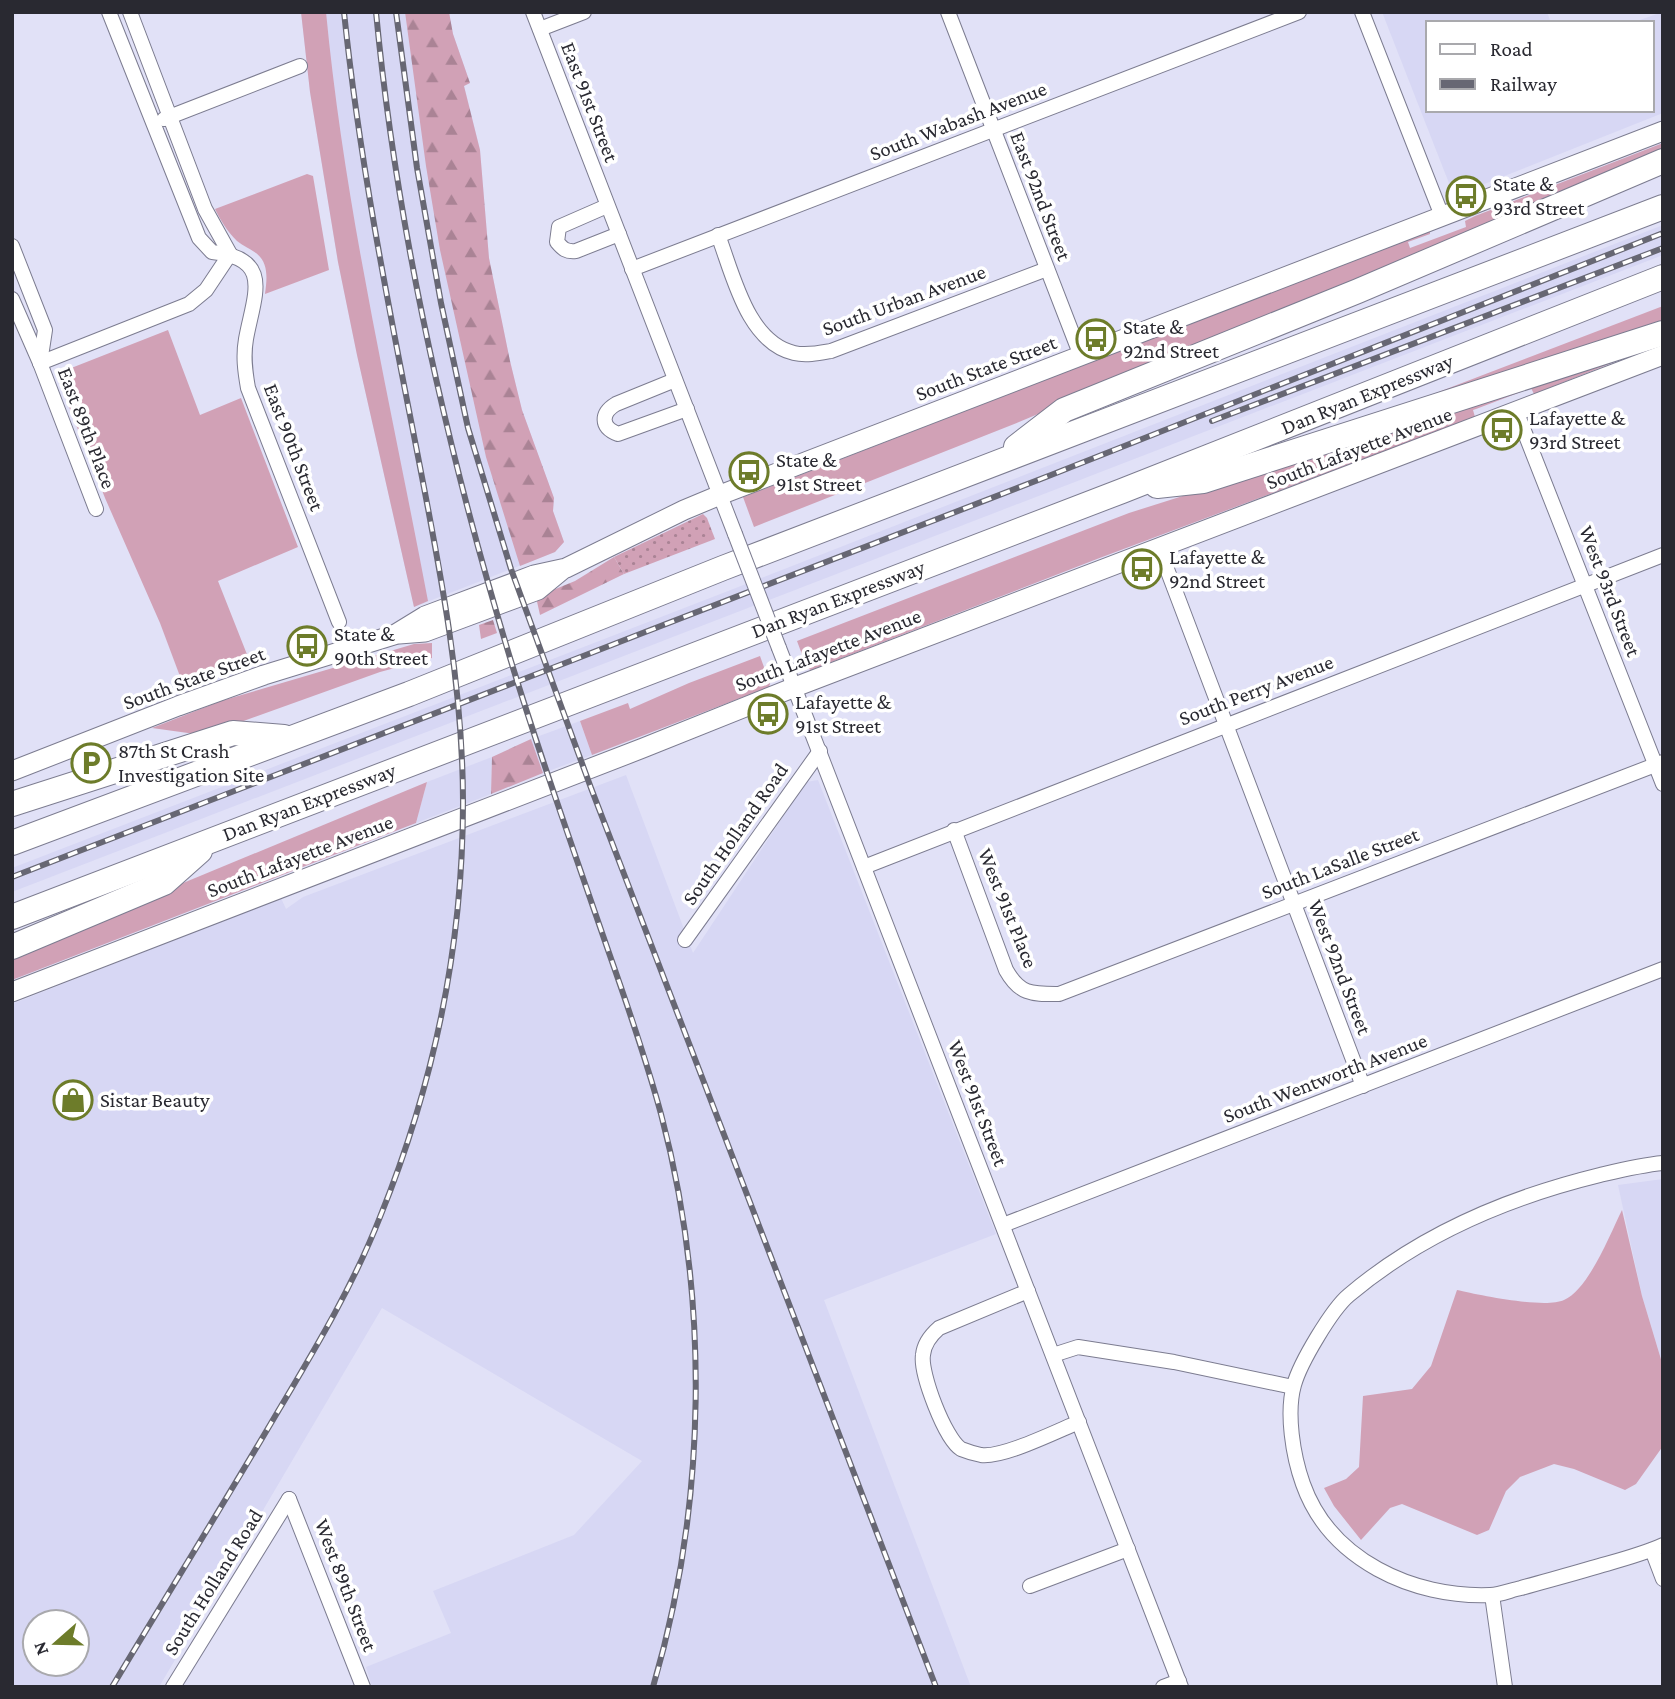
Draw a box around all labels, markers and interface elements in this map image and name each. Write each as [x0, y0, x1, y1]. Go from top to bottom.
legend [1426, 21, 1654, 112]
text: Road [1490, 37, 1533, 61]
street label: East 91st Street [556, 39, 624, 166]
text: Railway [1490, 72, 1557, 96]
street label: South Wabash Avenue [866, 76, 1050, 166]
street label: East 92nd Street [1005, 128, 1077, 265]
place label: State & 93rd Street [1493, 172, 1586, 220]
bus stop icon: State & 93rd Street [1445, 175, 1487, 217]
street label: South Urban Avenue [819, 259, 989, 341]
place label: State & 92nd Street [1123, 315, 1220, 363]
bus stop icon: State & 92nd Street [1075, 318, 1117, 360]
street label: South State Street [912, 330, 1061, 406]
street label: Dan Ryan Expressway [1277, 348, 1457, 440]
street label: East 89th Place [53, 364, 121, 492]
street label: East 90th Street [259, 380, 330, 515]
street label: South Lafayette Avenue [1263, 401, 1455, 495]
place label: Lafayette & 93rd Street [1529, 406, 1626, 454]
bus stop icon: Lafayette & 93rd Street [1481, 409, 1523, 451]
place label: State & 91st Street [776, 448, 863, 496]
bus stop icon: State & 91st Street [728, 451, 770, 493]
street label: West 93rd Street [1574, 522, 1646, 661]
place label: Lafayette & 92nd Street [1169, 545, 1266, 593]
bus stop icon: Lafayette & 92nd Street [1121, 548, 1163, 590]
street label: Dan Ryan Expressway [748, 555, 928, 643]
street label: South Lafayette Avenue [732, 603, 924, 697]
place label: State & 90th Street [334, 622, 429, 670]
bus stop icon: State & 90th Street [286, 625, 328, 667]
street label: South State Street [120, 641, 269, 715]
street label: South Perry Avenue [1175, 650, 1337, 730]
place label: Lafayette & 91st Street [795, 690, 892, 738]
bus stop icon: Lafayette & 91st Street [747, 693, 789, 735]
place label: 87th St Crash Investigation Site [118, 739, 264, 787]
parking icon: 87th St Crash Investigation Site [70, 742, 112, 784]
street label: Dan Ryan Expressway [219, 758, 399, 846]
street label: South Holland Road [677, 759, 793, 909]
street label: South Lafayette Avenue [204, 809, 396, 903]
street label: South LaSalle Street [1258, 822, 1423, 904]
street label: West 91st Place [973, 845, 1043, 971]
street label: West 92nd Street [1303, 896, 1377, 1039]
street label: South Wentworth Avenue [1220, 1028, 1430, 1128]
street label: West 91st Street [943, 1037, 1013, 1170]
shop icon: Sistar Beauty [52, 1079, 94, 1121]
place label: Sistar Beauty [100, 1088, 210, 1112]
street label: South Holland Road [158, 1505, 268, 1659]
street label: West 89th Street [310, 1515, 383, 1656]
north arrow [21, 1608, 91, 1678]
text: N [28, 1639, 53, 1658]

